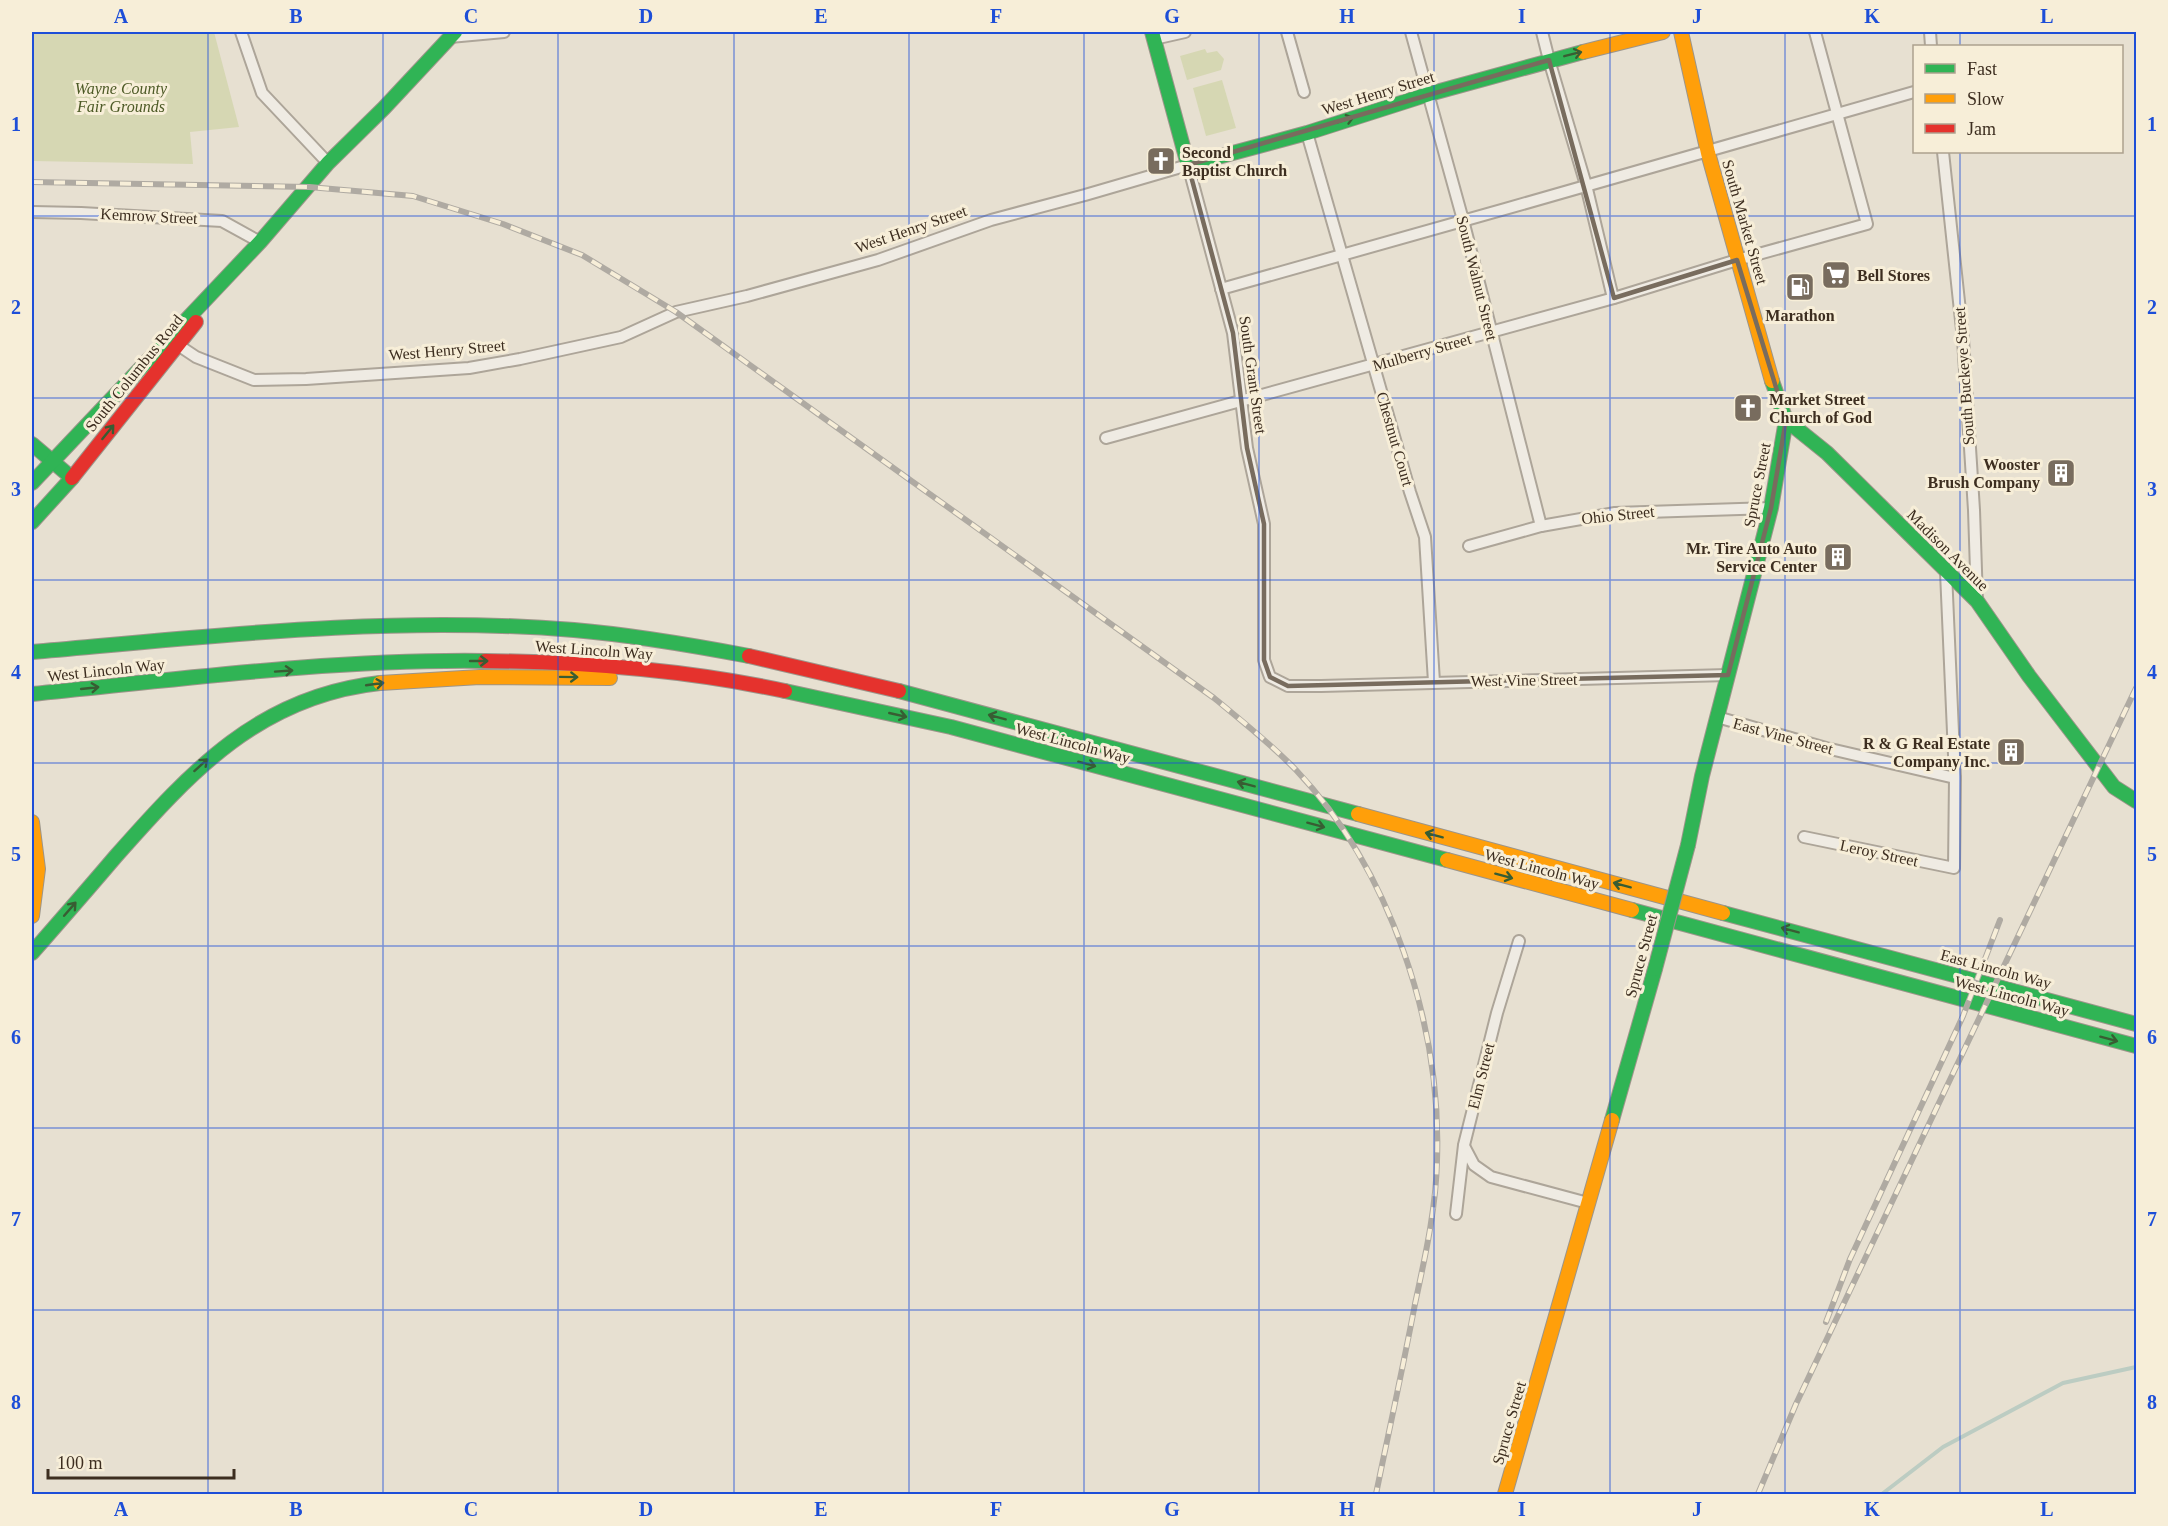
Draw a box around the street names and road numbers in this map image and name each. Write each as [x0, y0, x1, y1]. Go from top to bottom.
street label: West Henry Street [1320, 68, 1437, 119]
street label: South Market Street [1719, 158, 1771, 287]
street label: West Henry Street [853, 202, 970, 257]
street label: Kemrow Street [100, 205, 199, 227]
street label: South Walnut Street [1453, 214, 1501, 343]
street label: South Buckeye Street [1951, 306, 1978, 446]
street label: South Columbus Road [82, 311, 186, 435]
street label: South Grant Street [1236, 315, 1270, 436]
street label: Mulberry Street [1371, 330, 1474, 375]
street label: West Henry Street [388, 336, 507, 365]
street label: Chestnut Court [1373, 390, 1417, 489]
street label: Spruce Street [1740, 441, 1775, 529]
street label: Ohio Street [1581, 503, 1656, 527]
street label: Madison Avenue [1904, 506, 1992, 594]
street label: West Lincoln Way [534, 637, 653, 664]
street label: West Lincoln Way [46, 655, 166, 686]
street label: West Vine Street [1470, 671, 1578, 689]
street label: East Vine Street [1731, 714, 1835, 758]
street label: West Lincoln Way [1014, 720, 1132, 767]
street label: Leroy Street [1838, 836, 1920, 871]
street label: West Lincoln Way [1483, 846, 1601, 893]
street label: Spruce Street [1622, 912, 1661, 1000]
street label: East Lincoln Way [1939, 946, 2053, 993]
street label: West Lincoln Way [1953, 973, 2071, 1020]
street label: Elm Street [1465, 1040, 1498, 1111]
street label: Spruce Street [1489, 1379, 1530, 1467]

